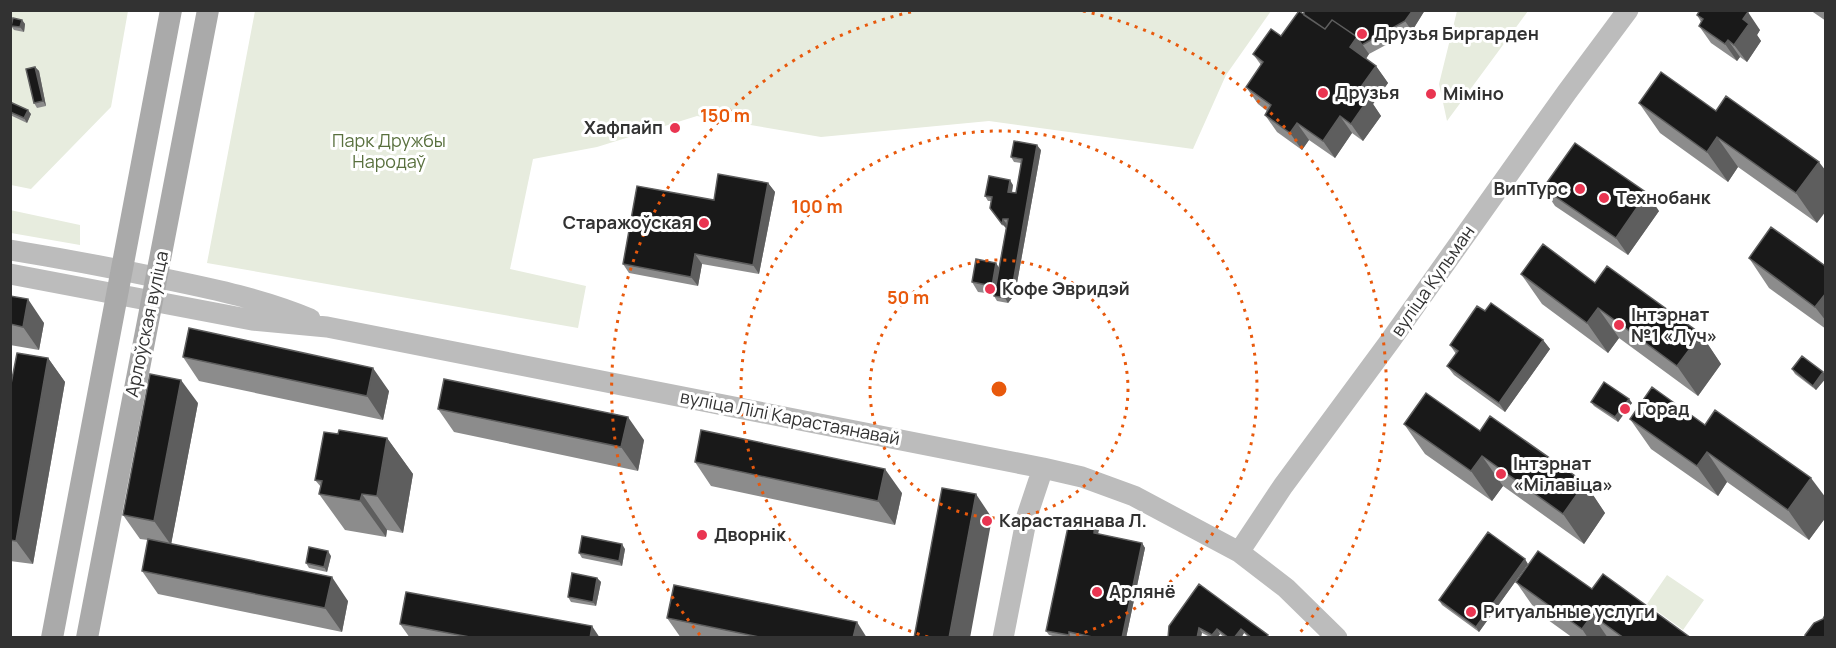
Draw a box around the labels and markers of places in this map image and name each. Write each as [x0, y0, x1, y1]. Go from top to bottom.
place label: Друзья Биргарден [1374, 21, 1539, 45]
marker: Друзья Биргарден [1355, 27, 1369, 41]
place label: Друзья [1335, 80, 1399, 104]
place label: Міміно [1443, 81, 1504, 105]
marker: Друзья [1316, 86, 1330, 100]
marker: Міміно [1424, 87, 1438, 101]
place label: Хафпайп [584, 115, 663, 139]
marker: Хафпайп [668, 121, 682, 135]
place label: ВипТурс [1494, 176, 1568, 200]
marker: ВипТурс [1573, 182, 1587, 196]
place label: Технобанк [1616, 185, 1712, 209]
marker: Технобанк [1597, 191, 1611, 205]
place label: Старажоўская [563, 210, 692, 234]
marker: Старажоўская [697, 216, 711, 230]
place label: Кофе Эвридэй [1002, 276, 1130, 300]
marker: Кофе Эвридэй [983, 282, 997, 296]
place label: Інтэрнат №1 «Луч» [1631, 302, 1717, 347]
marker: Інтэрнат №1 «Луч» [1612, 318, 1626, 332]
centre of rings [989, 379, 1009, 399]
place label: Горад [1637, 396, 1689, 420]
marker: Горад [1618, 402, 1632, 416]
place label: Інтэрнат «Мілавіца» [1513, 451, 1613, 496]
marker: Інтэрнат «Мілавіца» [1494, 467, 1508, 481]
place label: Карастаянава Л. [999, 508, 1147, 532]
marker: Карастаянава Л. [980, 514, 994, 528]
place label: Дворнік [714, 522, 787, 546]
marker: Дворнік [695, 528, 709, 542]
place label: Арлянё [1109, 579, 1176, 603]
marker: Арлянё [1090, 585, 1104, 599]
place label: Ритуальные услуги [1483, 599, 1655, 623]
marker: Ритуальные услуги [1464, 605, 1478, 619]

